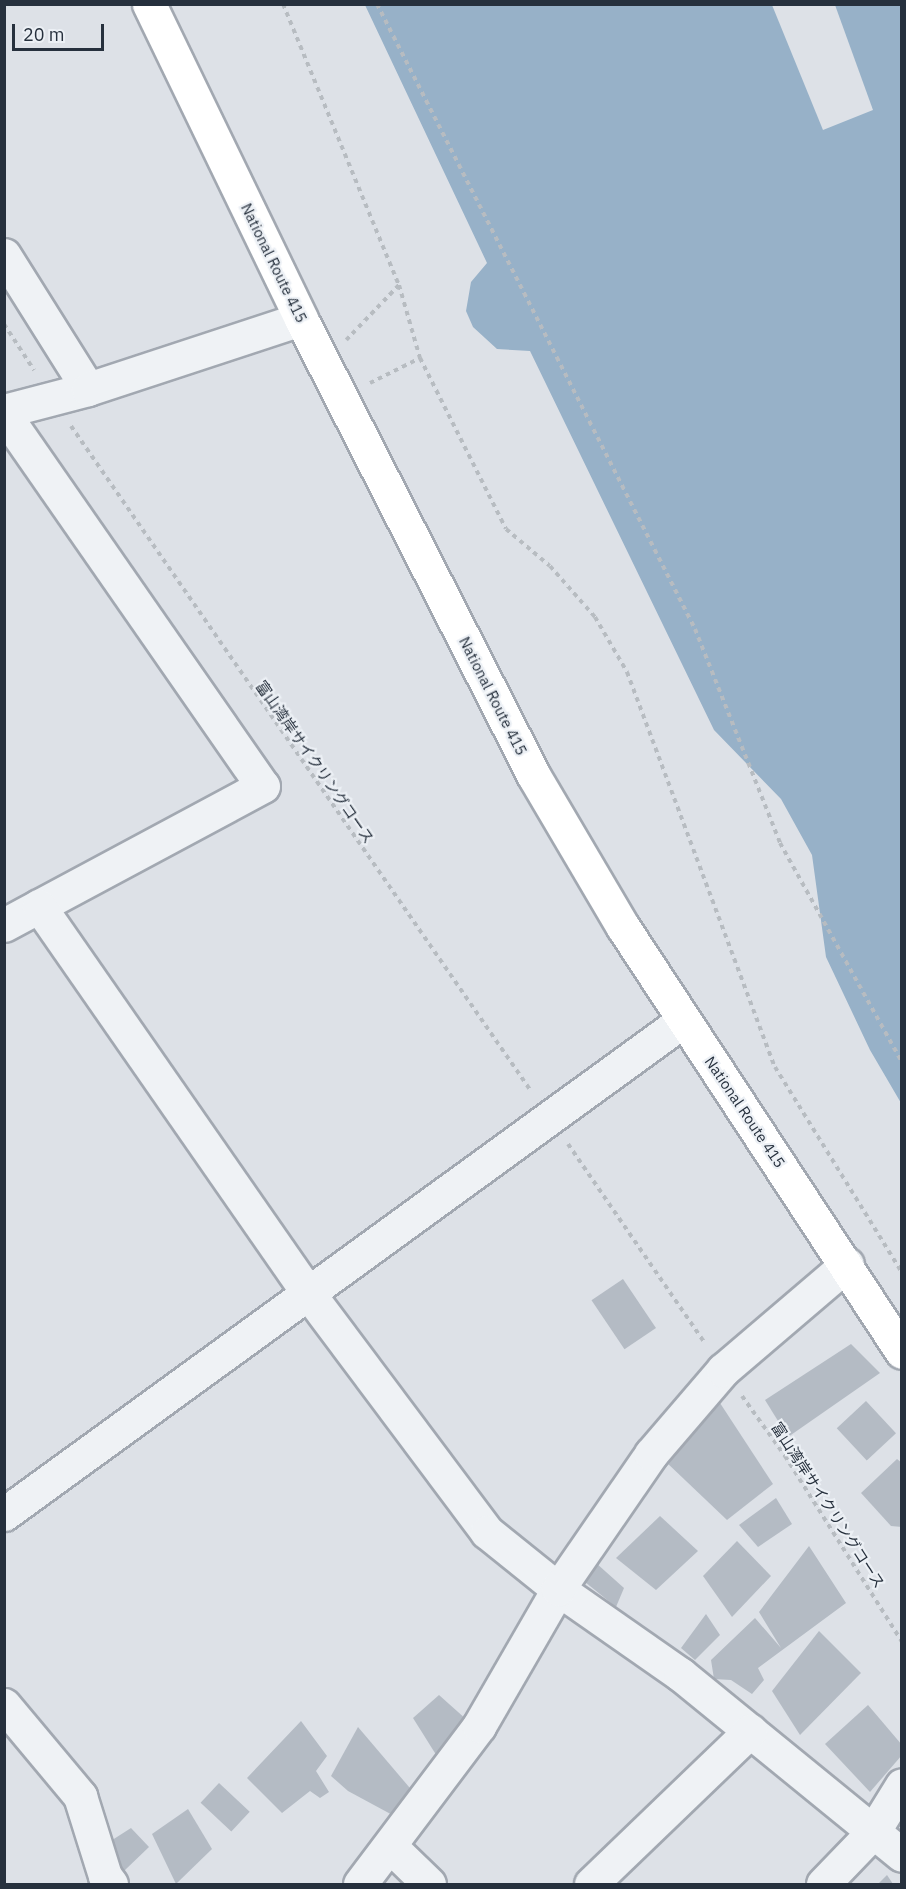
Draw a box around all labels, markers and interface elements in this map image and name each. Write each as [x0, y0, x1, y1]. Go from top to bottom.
scale bar [15, 12, 106, 50]
text: 20 m [23, 23, 65, 46]
street label: National Route 415 [237, 200, 311, 326]
street label: National Route 415 [455, 634, 531, 758]
street label: 富山湾岸サイクリングコース [252, 677, 378, 847]
street label: National Route 415 [701, 1053, 789, 1171]
street label: 富山湾岸サイクリングコース [767, 1418, 889, 1592]

